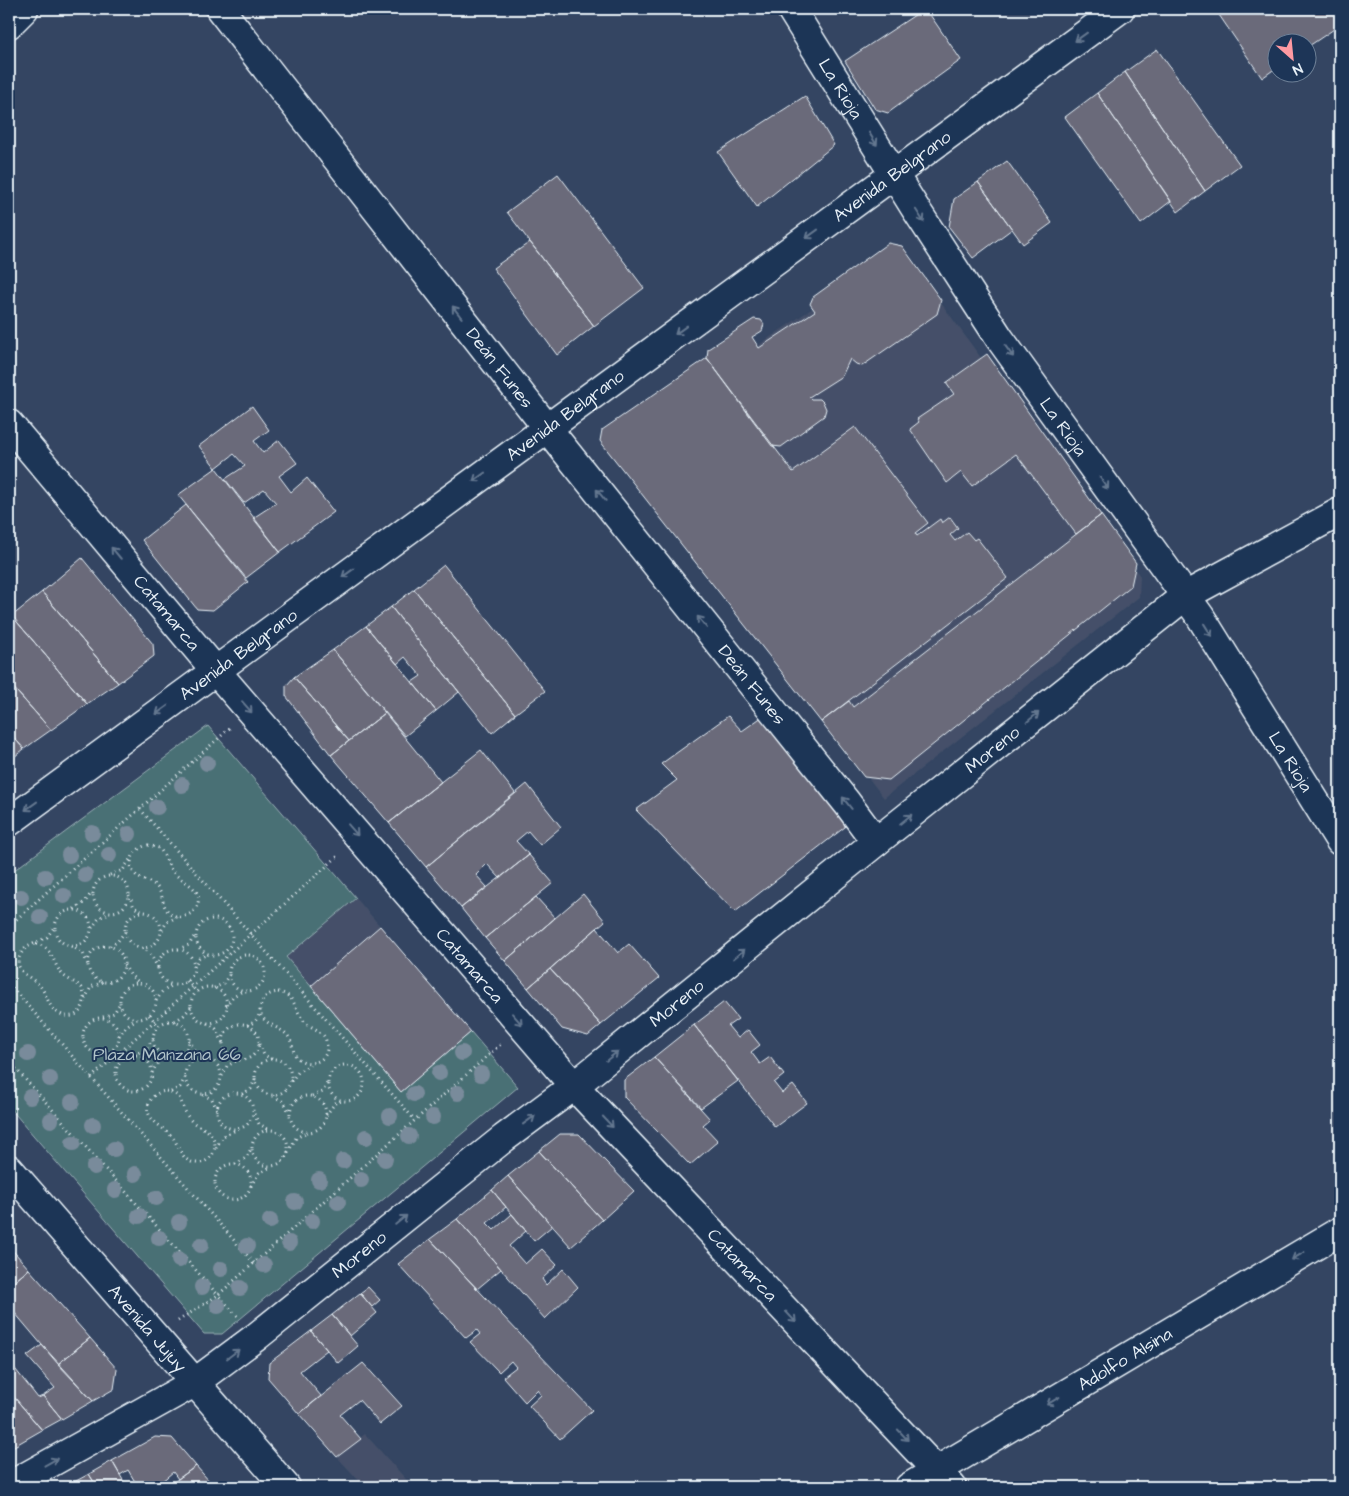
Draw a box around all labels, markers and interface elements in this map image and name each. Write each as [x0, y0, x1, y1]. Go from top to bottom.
one-way arrow [1075, 32, 1088, 43]
north arrow [1266, 32, 1316, 82]
street label: La Rioja [812, 54, 869, 124]
text: N [1289, 58, 1306, 80]
street label: Avenida Belgrano [828, 124, 956, 228]
one-way arrow [868, 132, 878, 146]
one-way arrow [915, 208, 925, 222]
one-way arrow [805, 229, 819, 239]
one-way arrow [452, 305, 462, 319]
street label: Deán Funes [460, 322, 539, 413]
one-way arrow [674, 325, 688, 335]
one-way arrow [1004, 344, 1014, 358]
street label: Avenida Belgrano [501, 363, 629, 467]
street label: La Rioja [1034, 392, 1093, 461]
one-way arrow [472, 472, 486, 482]
one-way arrow [1099, 476, 1109, 490]
one-way arrow [595, 488, 606, 501]
one-way arrow [111, 546, 122, 559]
one-way arrow [341, 568, 355, 578]
street label: Catamarca [128, 569, 206, 656]
street label: Avenida Belgrano [174, 603, 302, 706]
one-way arrow [697, 615, 708, 628]
one-way arrow [1204, 622, 1214, 636]
street label: Deán Funes [712, 639, 792, 730]
one-way arrow [241, 701, 253, 714]
one-way arrow [156, 704, 169, 715]
one-way arrow [1026, 712, 1039, 723]
street label: Moreno [960, 720, 1025, 779]
street label: La Rioja [1262, 727, 1319, 797]
one-way arrow [842, 797, 853, 810]
one-way arrow [24, 801, 38, 811]
one-way arrow [899, 813, 912, 824]
one-way arrow [348, 824, 359, 837]
street label: Catamarca [430, 922, 509, 1008]
one-way arrow [732, 948, 745, 959]
street label: Moreno [644, 973, 709, 1033]
one-way arrow [511, 1013, 523, 1026]
park label: Plaza Manzana 66 [93, 1042, 241, 1067]
one-way arrow [606, 1050, 619, 1061]
one-way arrow [522, 1114, 535, 1125]
one-way arrow [602, 1115, 614, 1128]
one-way arrow [395, 1215, 408, 1226]
street label: Catamarca [702, 1223, 783, 1307]
street label: Moreno [326, 1225, 392, 1284]
one-way arrow [1292, 1251, 1306, 1261]
street label: Avenida Jujuy [102, 1279, 193, 1378]
one-way arrow [785, 1310, 797, 1323]
street label: Adolfo Alsina [1073, 1321, 1177, 1397]
one-way arrow [226, 1349, 240, 1359]
one-way arrow [1047, 1397, 1061, 1407]
one-way arrow [897, 1428, 909, 1441]
one-way arrow [44, 1457, 58, 1467]

